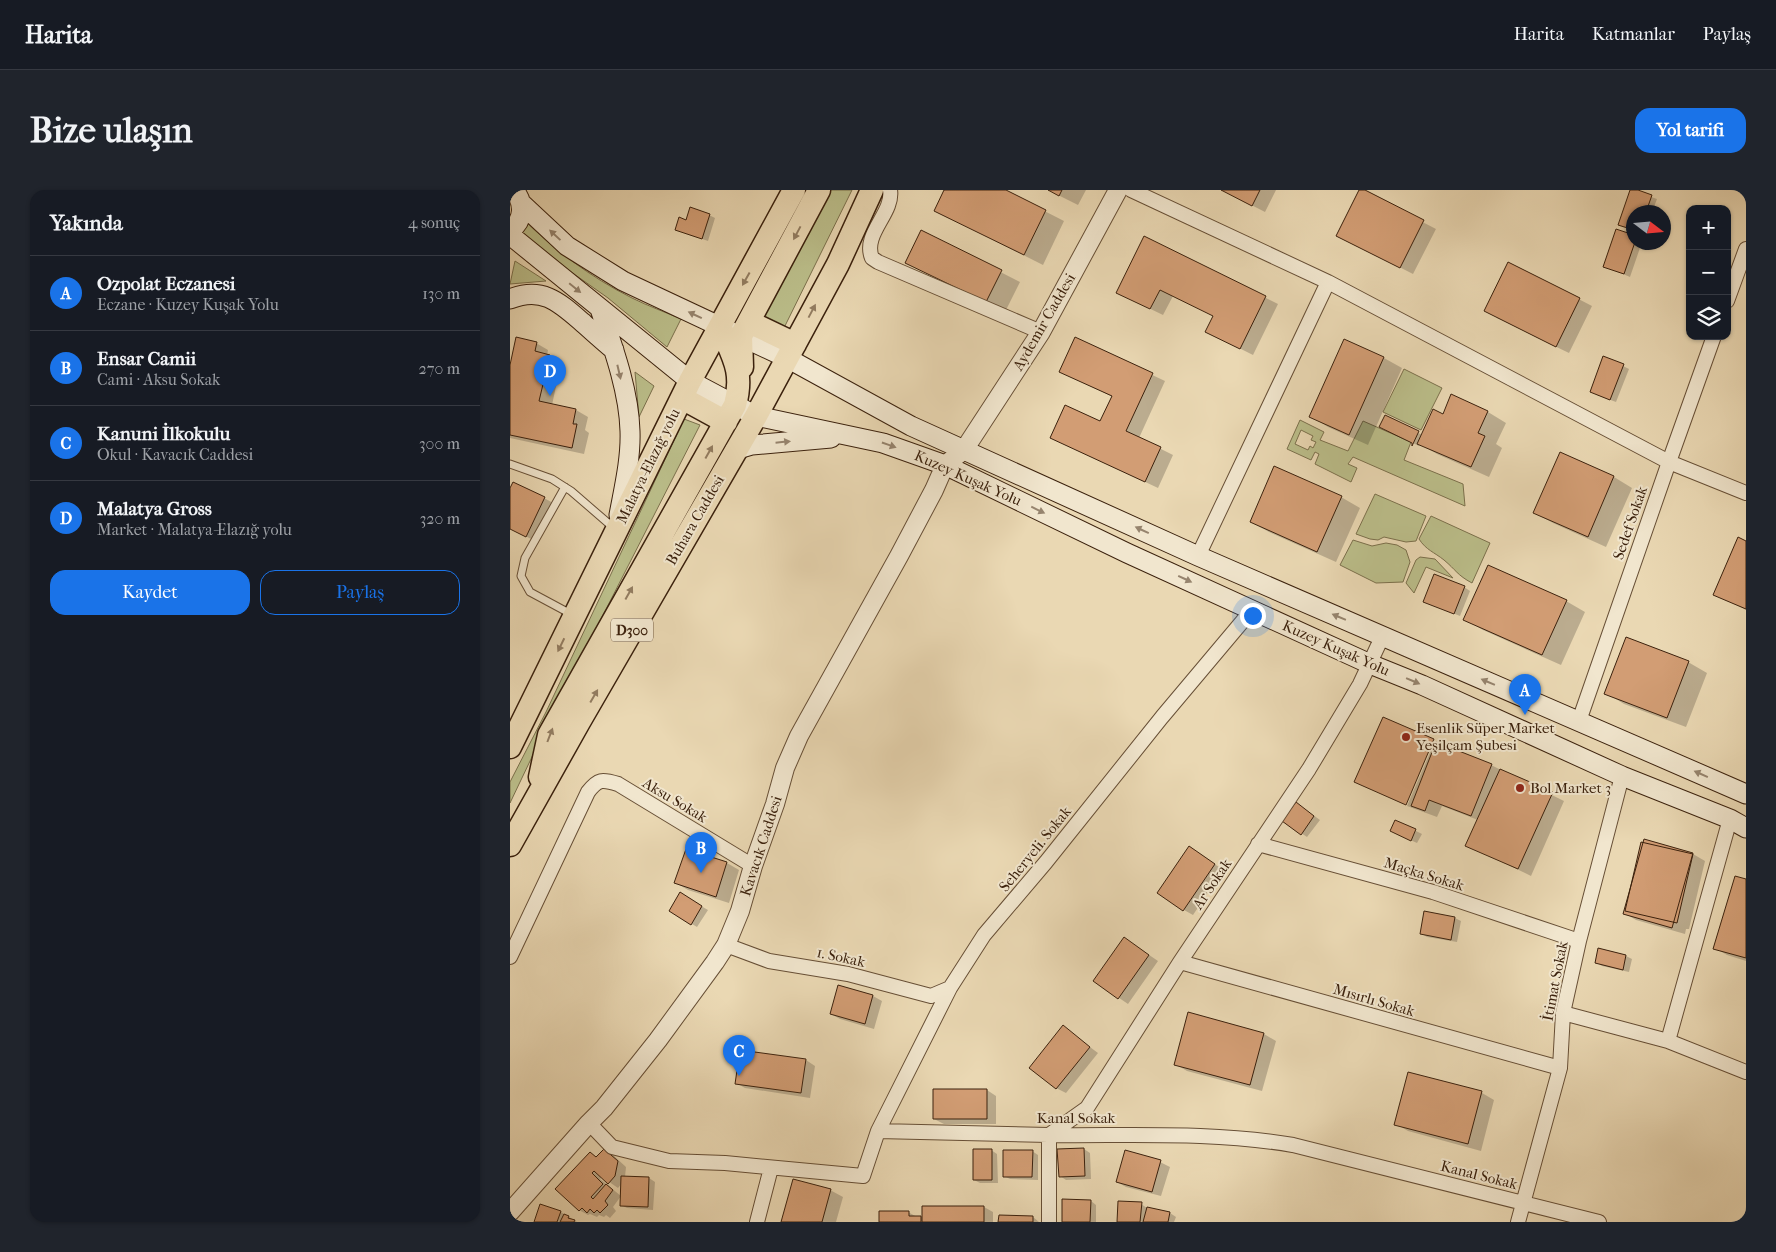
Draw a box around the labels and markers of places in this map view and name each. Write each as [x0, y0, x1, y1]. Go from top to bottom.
pin: D [534, 355, 566, 396]
pin: A [1509, 674, 1541, 715]
place label: Esenlik Süper Market Yeşilçam Şubesi [1415, 719, 1556, 754]
marker: Esenlik Süper Market Yeşilçam Şubesi [1400, 731, 1412, 743]
place label: Bol Market 3 [1530, 779, 1611, 797]
marker: Bol Market 3 [1514, 782, 1526, 794]
pin: B [685, 832, 717, 873]
pin: C [723, 1035, 755, 1076]

